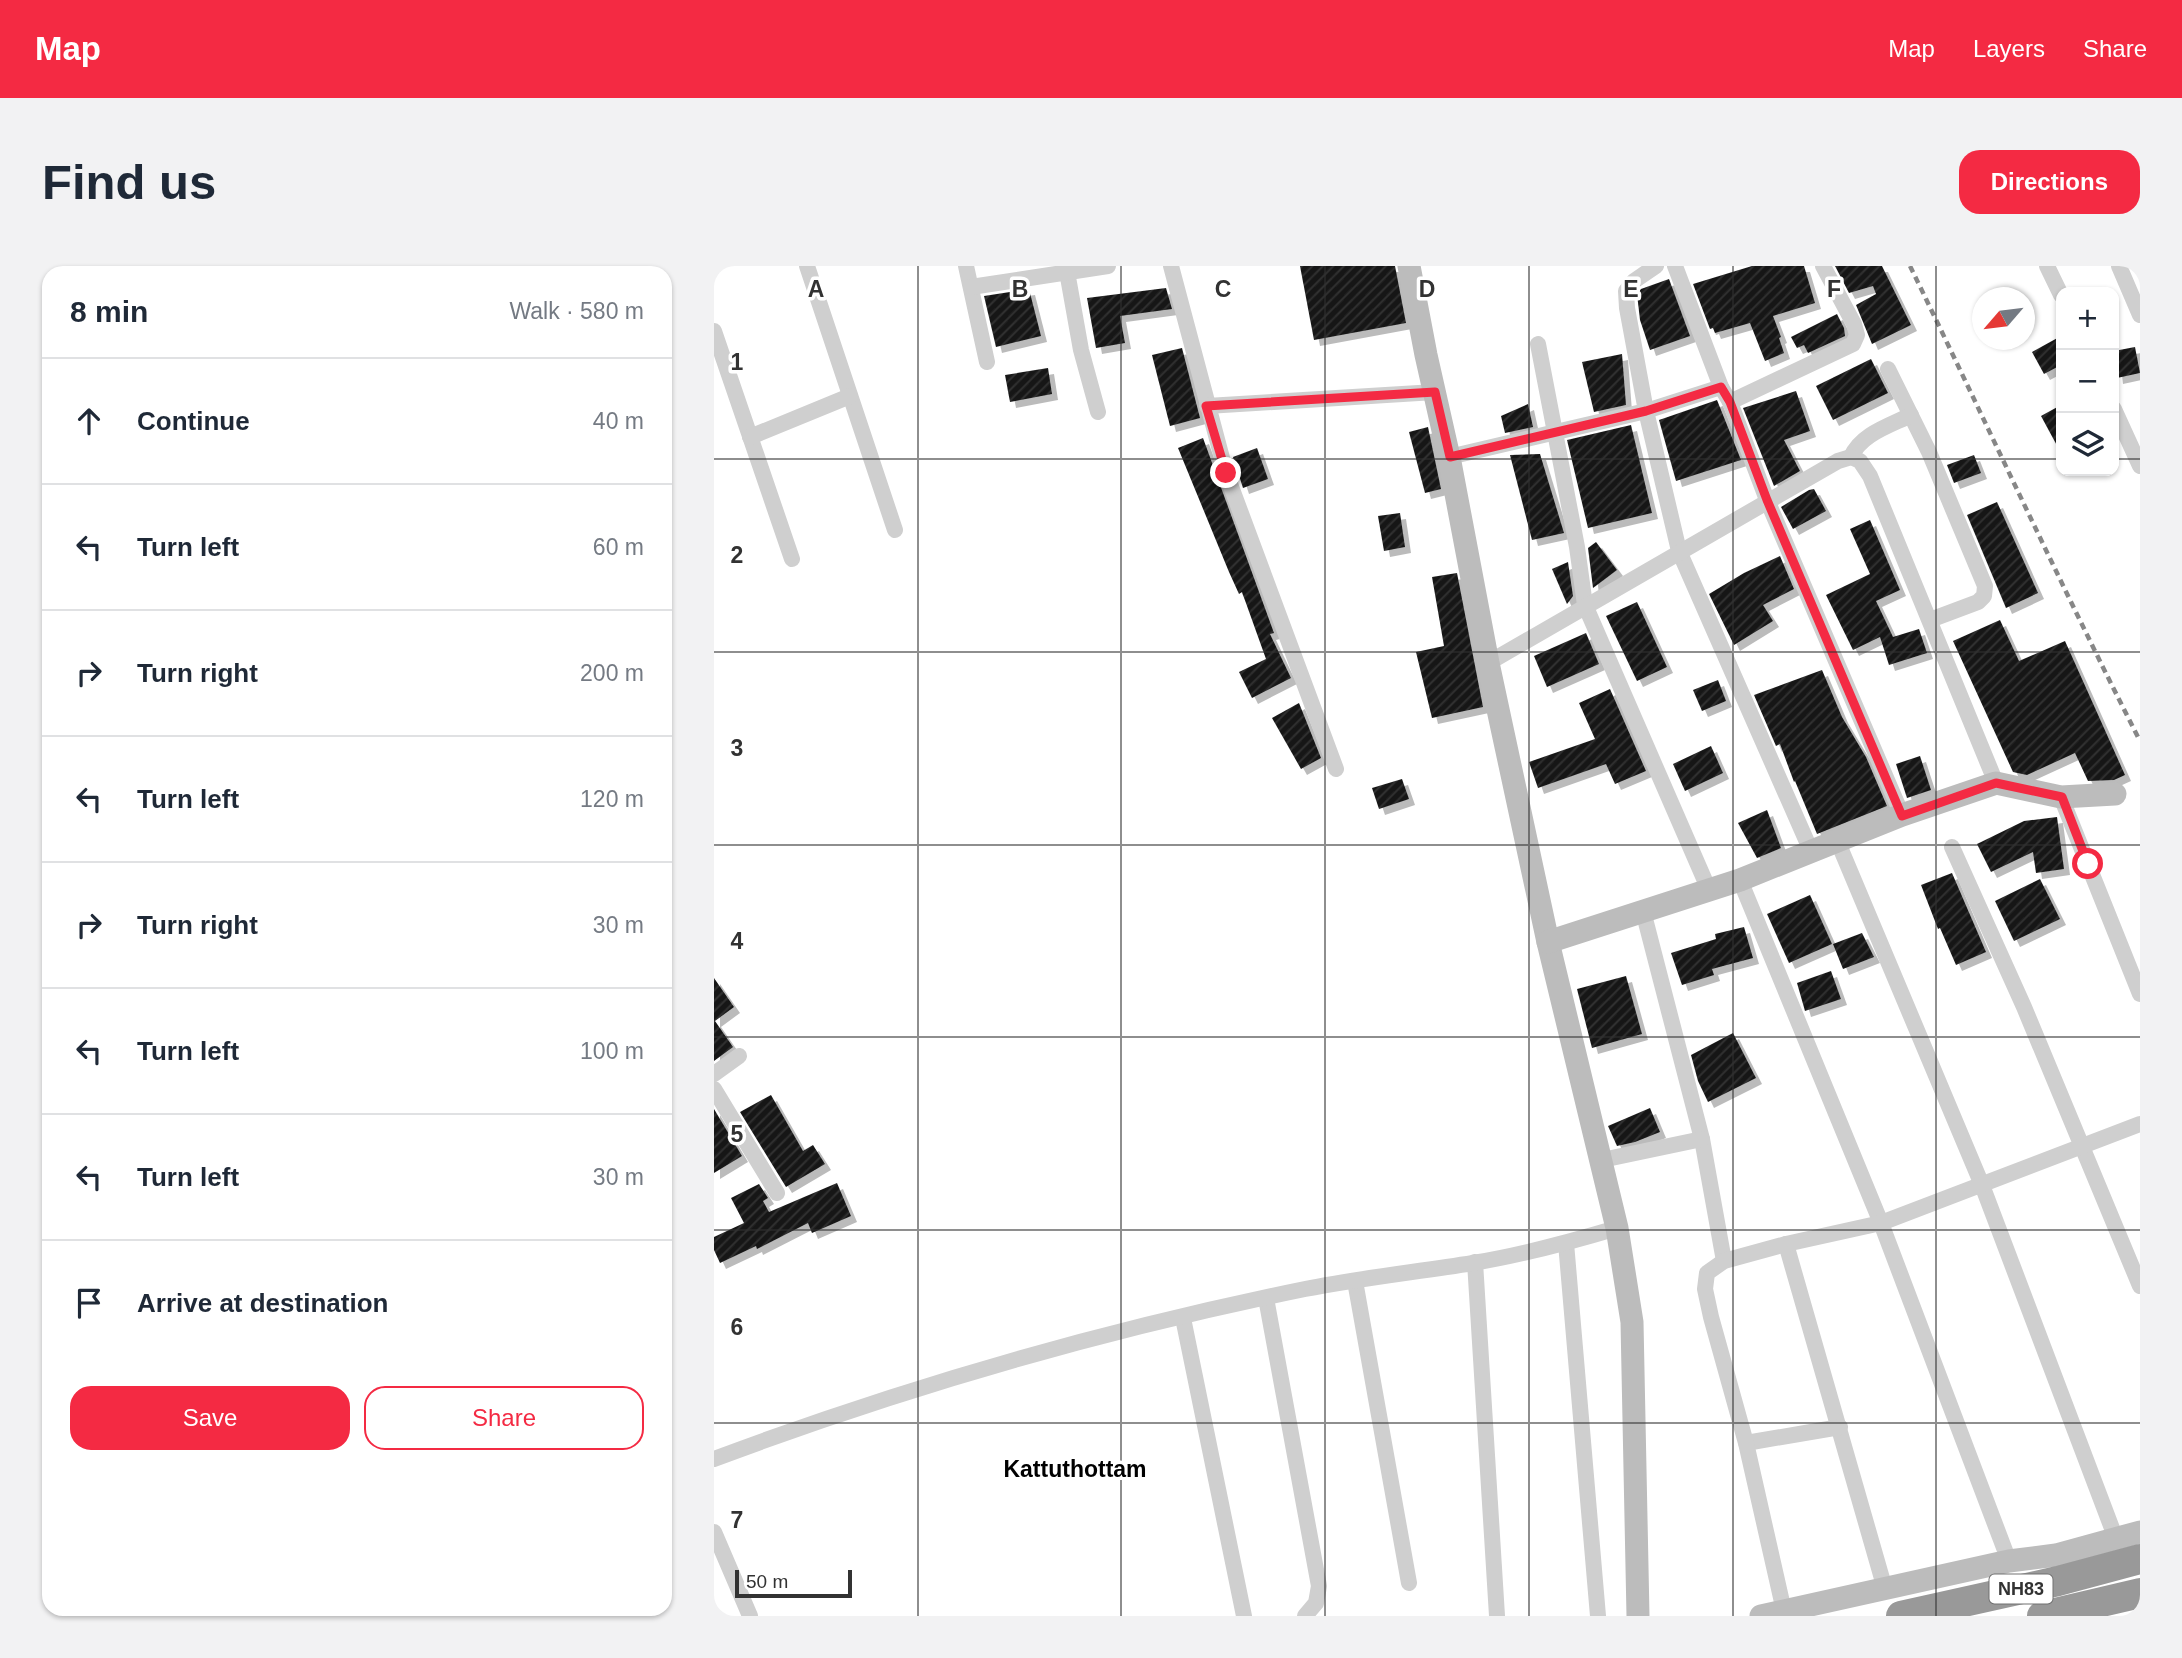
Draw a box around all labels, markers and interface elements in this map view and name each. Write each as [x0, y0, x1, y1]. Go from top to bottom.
text: Map [35, 30, 101, 67]
text: Map [1888, 35, 1935, 62]
text: Layers [1973, 35, 2045, 62]
text: Share [2083, 35, 2147, 62]
button: Directions [1959, 150, 2140, 214]
text: Find us [42, 155, 216, 209]
text: A [808, 276, 824, 302]
text: B [1012, 276, 1028, 302]
text: C [1215, 276, 1231, 302]
text: D [1419, 276, 1435, 302]
text: E [1623, 276, 1639, 302]
text: F [1827, 276, 1841, 302]
north arrow [1972, 287, 2035, 350]
map controls [2056, 287, 2119, 476]
button: + [2056, 287, 2119, 350]
text: 8 min [70, 295, 148, 328]
text: Walk · 580 m [509, 298, 644, 324]
text: 1 [731, 349, 744, 375]
button: − [2056, 350, 2119, 413]
icon: ahead [70, 402, 108, 440]
text: Continue [137, 406, 250, 436]
text: 40 m [593, 408, 644, 434]
button: layers [2056, 413, 2119, 476]
route end [1210, 457, 1241, 488]
icon: left [70, 528, 108, 566]
text: Turn left [137, 532, 239, 562]
text: 60 m [593, 534, 644, 560]
text: 2 [731, 542, 743, 568]
icon: right [70, 654, 108, 692]
text: Turn right [137, 658, 258, 688]
text: 200 m [580, 660, 644, 686]
text: 3 [731, 735, 743, 761]
icon: left [70, 780, 108, 818]
text: Turn left [137, 784, 239, 814]
text: 120 m [580, 786, 644, 812]
route start [2072, 848, 2103, 879]
icon: right [70, 906, 108, 944]
text: Turn right [137, 910, 258, 940]
text: 30 m [593, 912, 644, 938]
text: 4 [731, 928, 744, 954]
icon: left [70, 1032, 108, 1070]
text: Turn left [137, 1036, 239, 1066]
text: 100 m [580, 1038, 644, 1064]
text: 5 [731, 1121, 744, 1147]
icon: left [70, 1158, 108, 1196]
text: Turn left [137, 1162, 239, 1192]
text: 30 m [593, 1164, 644, 1190]
icon: arrive [70, 1284, 108, 1322]
text: Arrive at destination [137, 1288, 388, 1318]
text: 6 [731, 1314, 743, 1340]
button: Save [70, 1386, 350, 1450]
button: Share [364, 1386, 644, 1450]
district label: Kattuthottam [1003, 1456, 1147, 1482]
text: 7 [731, 1507, 743, 1533]
scale bar [735, 1567, 852, 1599]
text: 50 m [746, 1571, 788, 1592]
road number: NH83 [1990, 1574, 2052, 1604]

